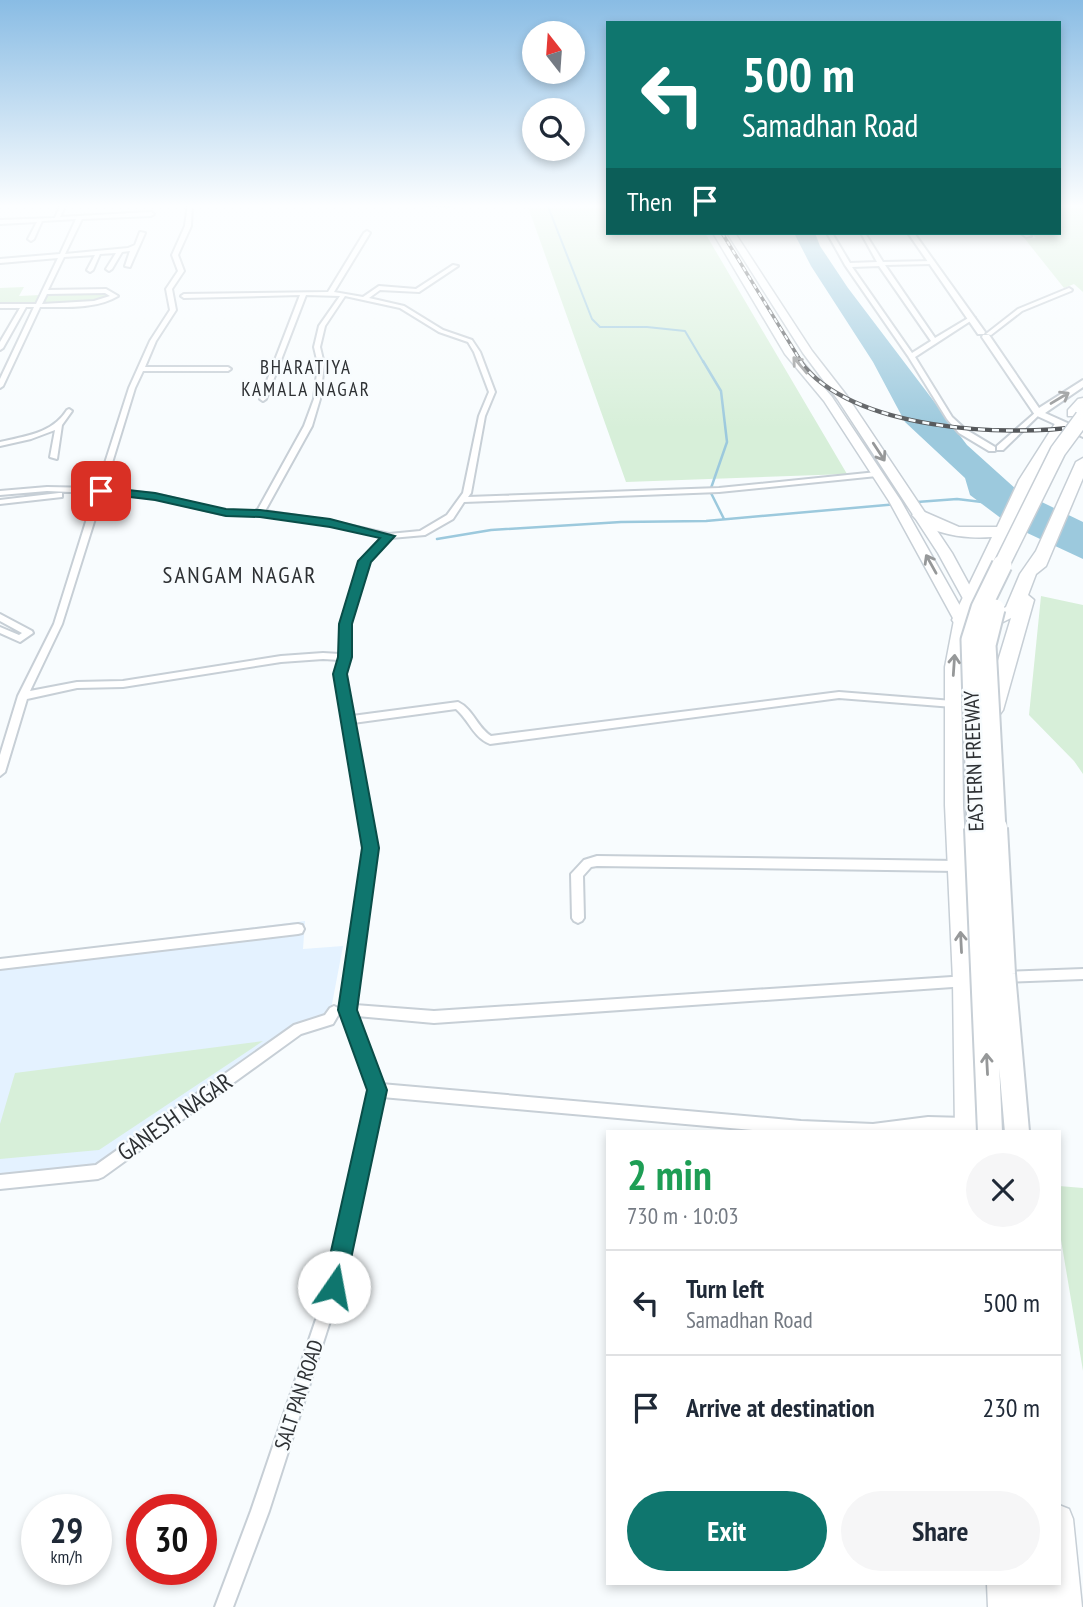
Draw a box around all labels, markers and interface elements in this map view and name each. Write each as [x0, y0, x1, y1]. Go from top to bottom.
north arrow [522, 21, 584, 84]
map controls [522, 21, 585, 161]
text: 500 m [742, 42, 855, 106]
icon: left [627, 49, 718, 140]
button: search [522, 98, 585, 161]
text: Samadhan Road [742, 104, 918, 146]
icon: arrive [686, 182, 724, 220]
text: Then [627, 185, 672, 218]
district label: BHARATIYA KAMALA NAGAR [241, 355, 371, 401]
one-way arrow [792, 356, 808, 374]
one-way arrow [1050, 390, 1070, 404]
one-way arrow [871, 442, 886, 461]
pin [71, 461, 131, 521]
icon: arrive [82, 472, 120, 510]
one-way arrow [924, 554, 938, 574]
district label: SANGAM NAGAR [163, 560, 317, 589]
one-way arrow [948, 655, 961, 677]
street label: EASTERN FREEWAY [958, 690, 989, 832]
one-way arrow [954, 930, 967, 953]
one-way arrow [980, 1053, 993, 1076]
street label: GANESH NAGAR [111, 1066, 238, 1167]
text: 2 min [627, 1147, 712, 1202]
button: close [966, 1153, 1040, 1227]
text: 730 m · 10:03 [627, 1201, 739, 1230]
position arrow [297, 1250, 371, 1324]
text: Turn left [686, 1272, 764, 1305]
icon: left [627, 1284, 665, 1322]
text: 500 m [982, 1286, 1040, 1319]
text: Samadhan Road [686, 1305, 813, 1334]
street label: SALT PAN ROAD [268, 1336, 329, 1453]
icon: arrive [627, 1389, 665, 1427]
text: Arrive at destination [686, 1391, 875, 1424]
text: 230 m [982, 1391, 1040, 1424]
button: Exit [627, 1491, 827, 1571]
button: Share [841, 1491, 1040, 1571]
speed limit sign: 30 [126, 1494, 217, 1585]
text: 29 [50, 1507, 83, 1553]
text: km/h [51, 1545, 82, 1568]

